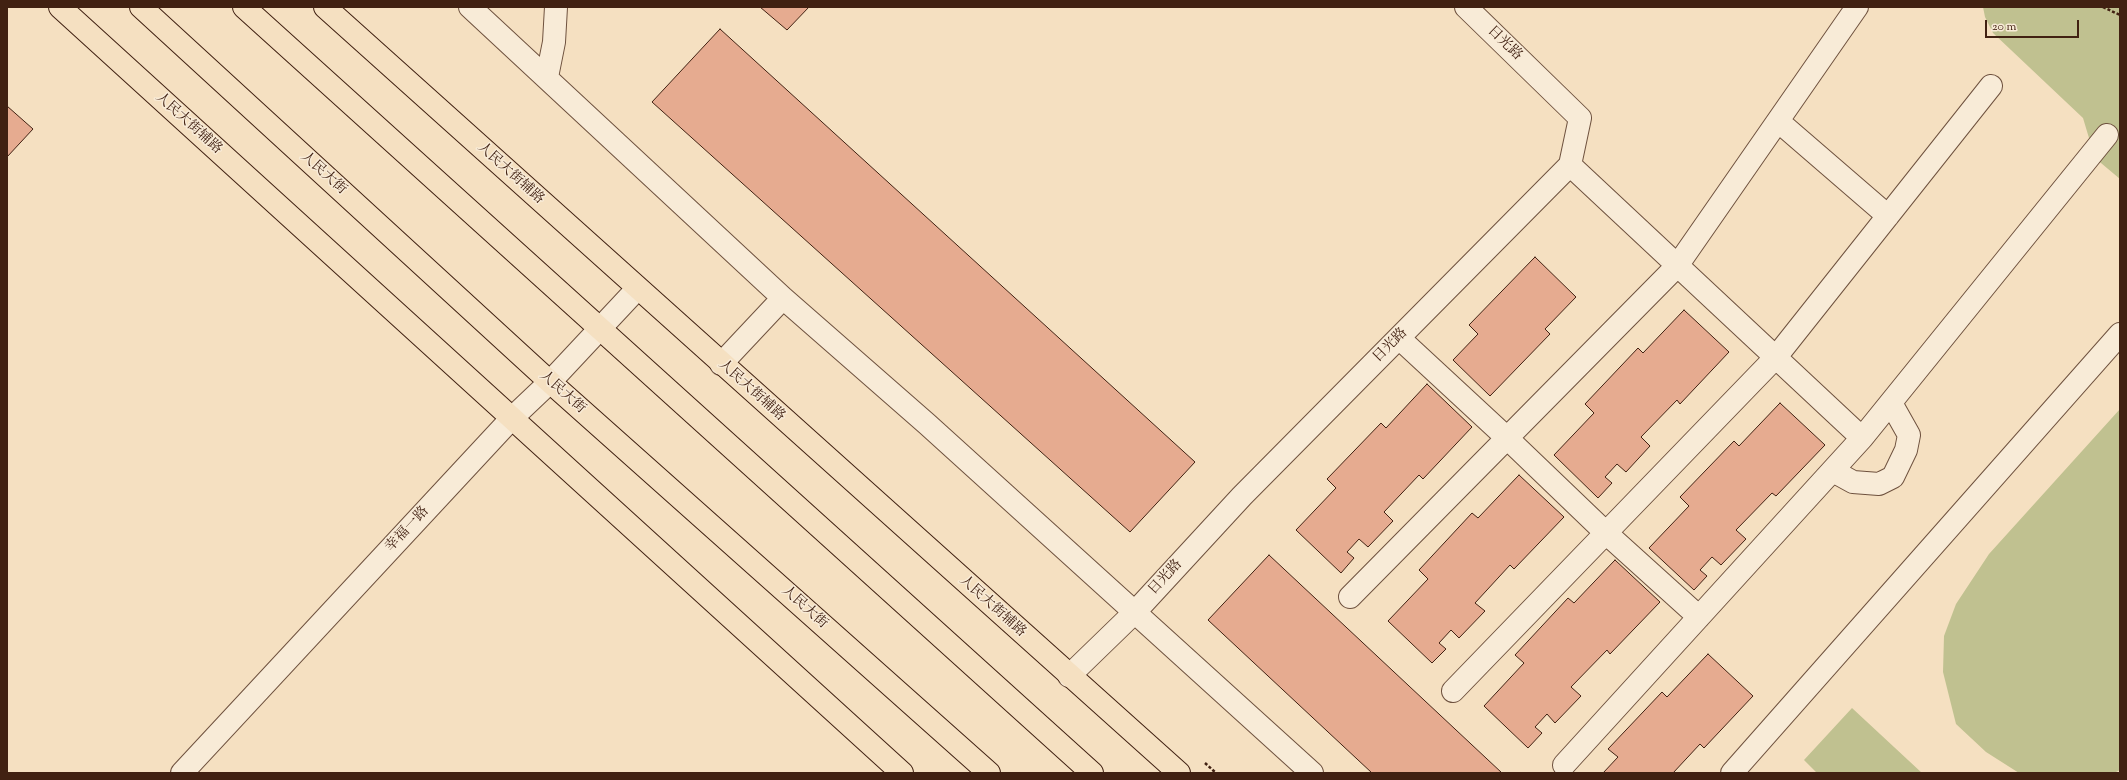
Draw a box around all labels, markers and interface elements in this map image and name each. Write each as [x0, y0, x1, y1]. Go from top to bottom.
scale bar [1987, 12, 2081, 38]
text: 20 m [1992, 18, 2016, 36]
street label: 日光路 [1483, 23, 1525, 65]
street label: 人民大街辅路 [151, 90, 225, 158]
street label: 人民大街辅路 [473, 140, 547, 208]
street label: 人民大街 [297, 149, 349, 199]
street label: 日光路 [1370, 325, 1412, 367]
street label: 人民大街辅路 [714, 357, 788, 425]
street label: 人民大街 [536, 368, 588, 418]
street label: 幸福一路 [383, 504, 433, 556]
street label: 日光路 [1146, 557, 1186, 599]
street label: 人民大街辅路 [955, 573, 1029, 641]
street label: 人民大街 [778, 583, 830, 633]

